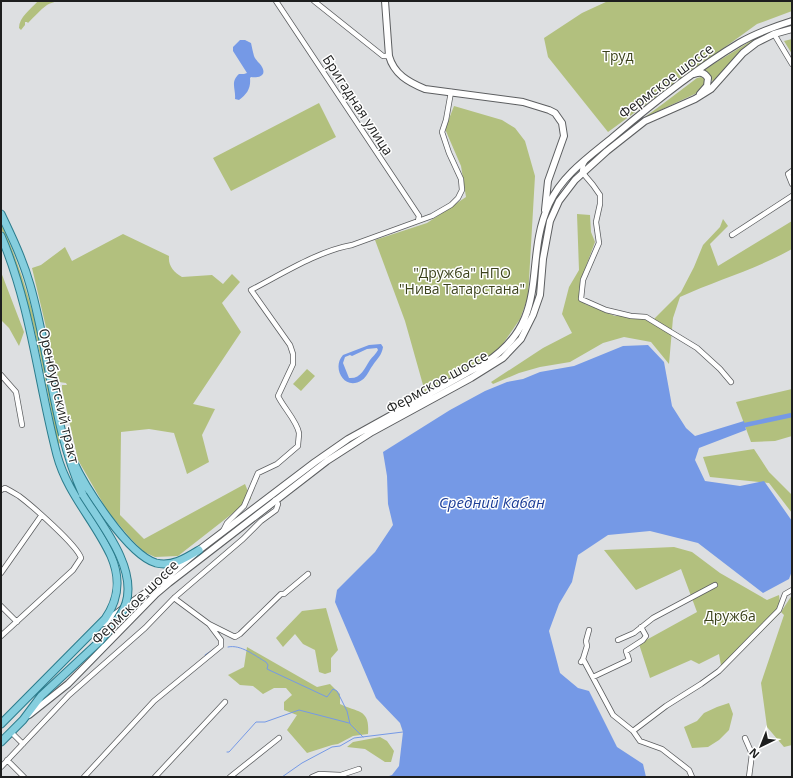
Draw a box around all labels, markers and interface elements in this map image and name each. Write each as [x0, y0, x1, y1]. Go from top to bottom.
street label: Фермское шоссе [615, 39, 717, 122]
park label: Труд [602, 46, 634, 65]
street label: Бригадная улица [319, 51, 398, 159]
park label: "Дружба" НПО "Нива Татарстана" [399, 263, 525, 298]
street label: Оренбургский тракт [35, 326, 84, 466]
street label: Фермское шоссе [382, 346, 491, 417]
water label: Средний Кабан [439, 492, 545, 512]
street label: Фермское шоссе [87, 555, 182, 648]
park label: Дружба [704, 606, 756, 625]
north arrow [741, 726, 781, 766]
text: N [745, 745, 762, 762]

